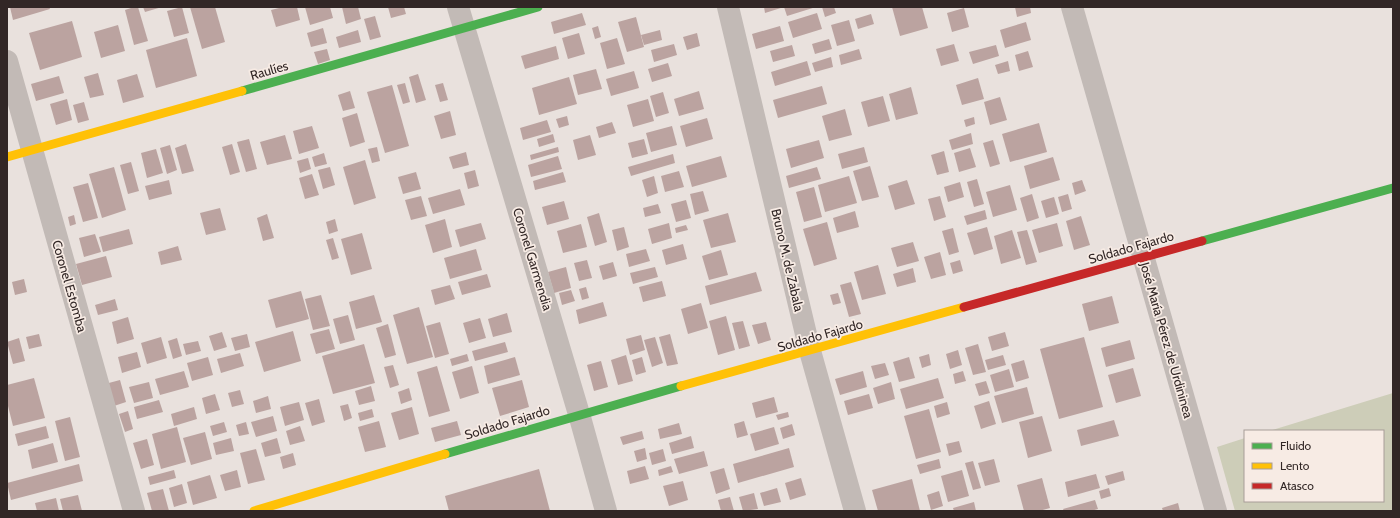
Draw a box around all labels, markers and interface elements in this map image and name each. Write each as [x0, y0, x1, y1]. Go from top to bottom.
street label: Raulíes [248, 57, 290, 83]
street label: Coronel Garmendia [510, 206, 556, 313]
street label: Bruno M. de Zabala [768, 207, 808, 314]
street label: Soldado Fajardo [1086, 227, 1176, 268]
street label: Coronel Estomba [49, 238, 91, 335]
street label: José María Pérez de Urdininea [1137, 259, 1197, 421]
street label: Soldado Fajardo [775, 315, 865, 356]
street label: Soldado Fajardo [463, 401, 552, 443]
legend [1244, 430, 1384, 502]
text: Fluido [1280, 438, 1312, 453]
text: Lento [1280, 458, 1310, 473]
text: Atasco [1280, 478, 1314, 493]

